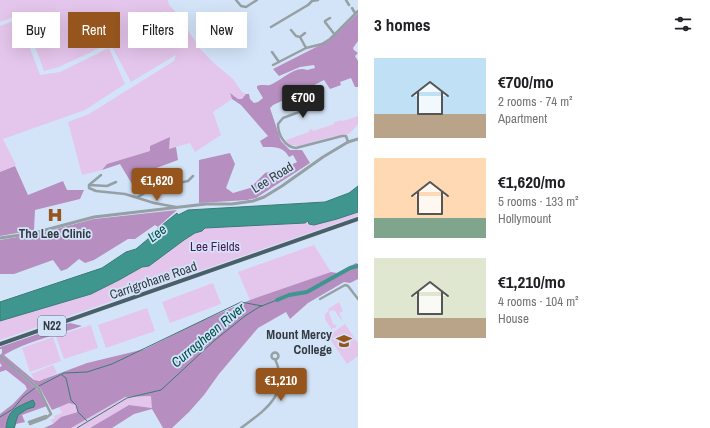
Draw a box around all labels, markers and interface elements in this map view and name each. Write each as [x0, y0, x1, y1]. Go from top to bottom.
chip: Buy [12, 12, 60, 48]
chip: Rent [68, 12, 120, 48]
chip: Filters [128, 12, 188, 48]
chip: New [196, 12, 247, 48]
text: 3 homes [374, 13, 431, 36]
icon: filters [672, 13, 694, 35]
text: €700/mo [498, 70, 554, 93]
icon: home [406, 74, 454, 122]
pin: €700 [279, 85, 327, 119]
text: €700 [291, 89, 315, 106]
text: 2 rooms · 74 m² [498, 93, 573, 110]
text: Apartment [498, 110, 547, 127]
street label: Lee Road [248, 158, 296, 197]
pin: €1,620 [124, 168, 190, 202]
text: €1,620/mo [498, 170, 565, 193]
text: €1,620 [141, 172, 173, 189]
icon: home [406, 174, 454, 222]
text: 5 rooms · 133 m² [498, 193, 579, 210]
hospital icon: The Lee Clinic [46, 206, 64, 224]
text: Hollymount [498, 210, 551, 227]
water label: Lee [144, 220, 170, 246]
place label: The Lee Clinic [19, 225, 91, 242]
park label: Lee Fields [190, 238, 240, 255]
street label: Carrigrohane Road [107, 258, 199, 303]
text: €1,210/mo [498, 270, 565, 293]
icon: home [406, 274, 454, 322]
text: 4 rooms · 104 m² [498, 293, 579, 310]
water label: Curragheen River [167, 298, 250, 371]
text: House [498, 310, 529, 327]
road number: N22 [38, 316, 66, 336]
place label: Mount Mercy College [266, 326, 332, 358]
school or university icon: Mount Mercy College [335, 332, 353, 350]
pin: €1,210 [248, 368, 314, 402]
text: €1,210 [265, 372, 297, 389]

